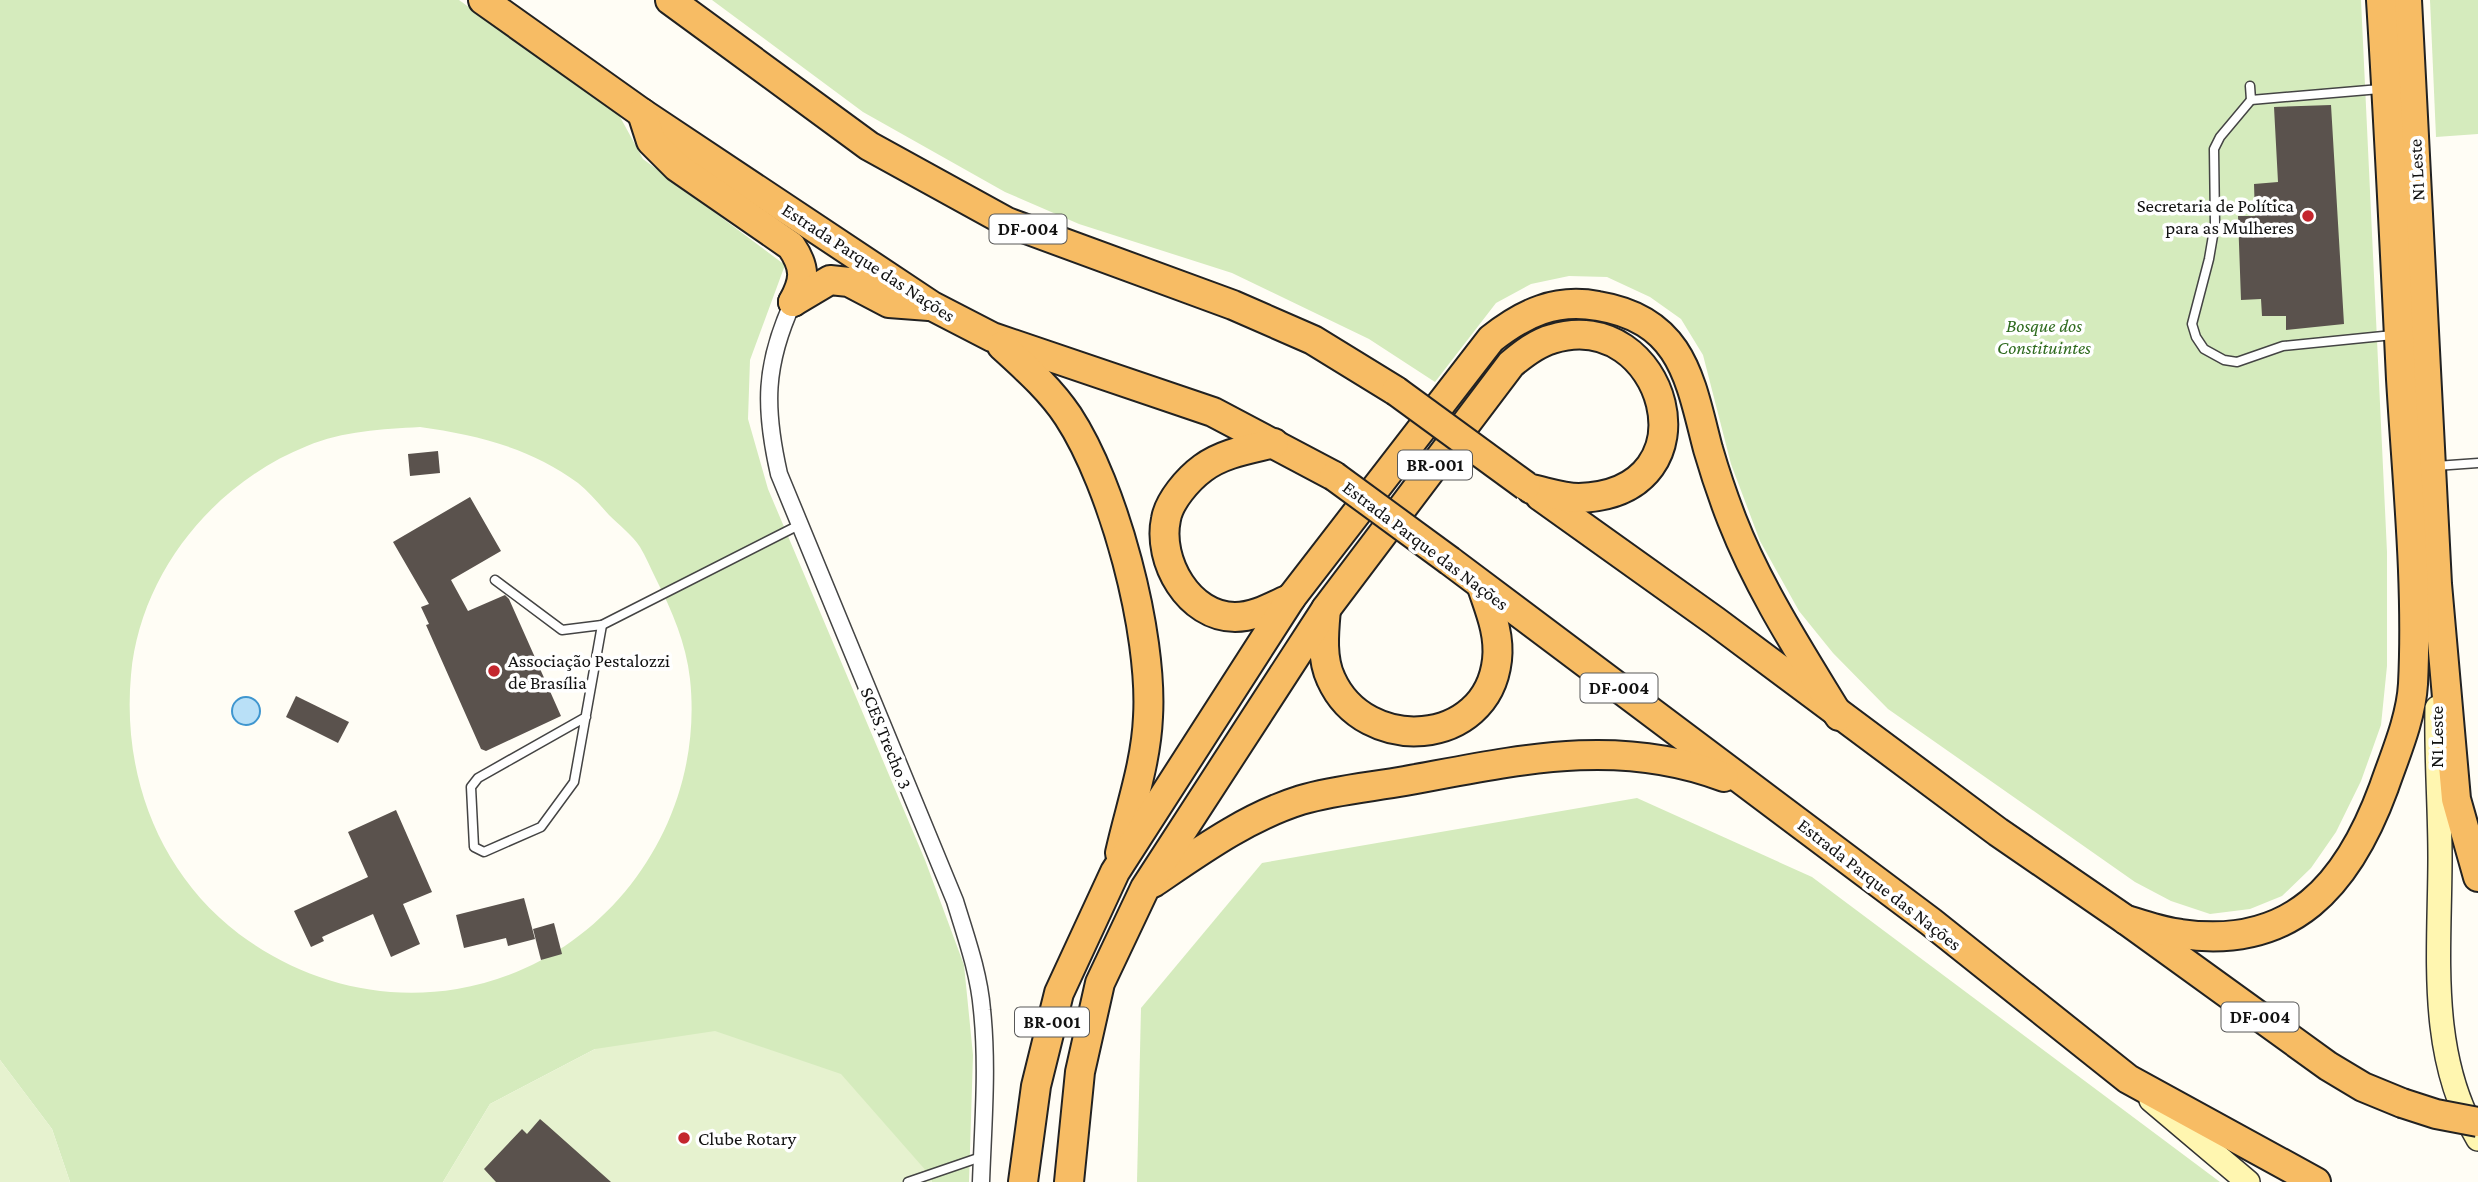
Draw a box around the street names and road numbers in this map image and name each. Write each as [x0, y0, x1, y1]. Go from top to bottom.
street label: N1 Leste [2404, 138, 2429, 202]
street label: Estrada Parque das Nações [778, 199, 959, 326]
road number: DF-004 [990, 214, 1066, 244]
road number: BR-001 [1398, 450, 1472, 480]
street label: Estrada Parque das Nações [1339, 476, 1513, 614]
road number: DF-004 [1580, 674, 1658, 702]
street label: SCES Trecho 3 [857, 684, 916, 792]
street label: N1 Leste [2426, 706, 2447, 768]
street label: Estrada Parque das Nações [1794, 814, 1966, 955]
road number: DF-004 [2222, 1002, 2298, 1032]
road number: BR-001 [1015, 1007, 1089, 1036]

